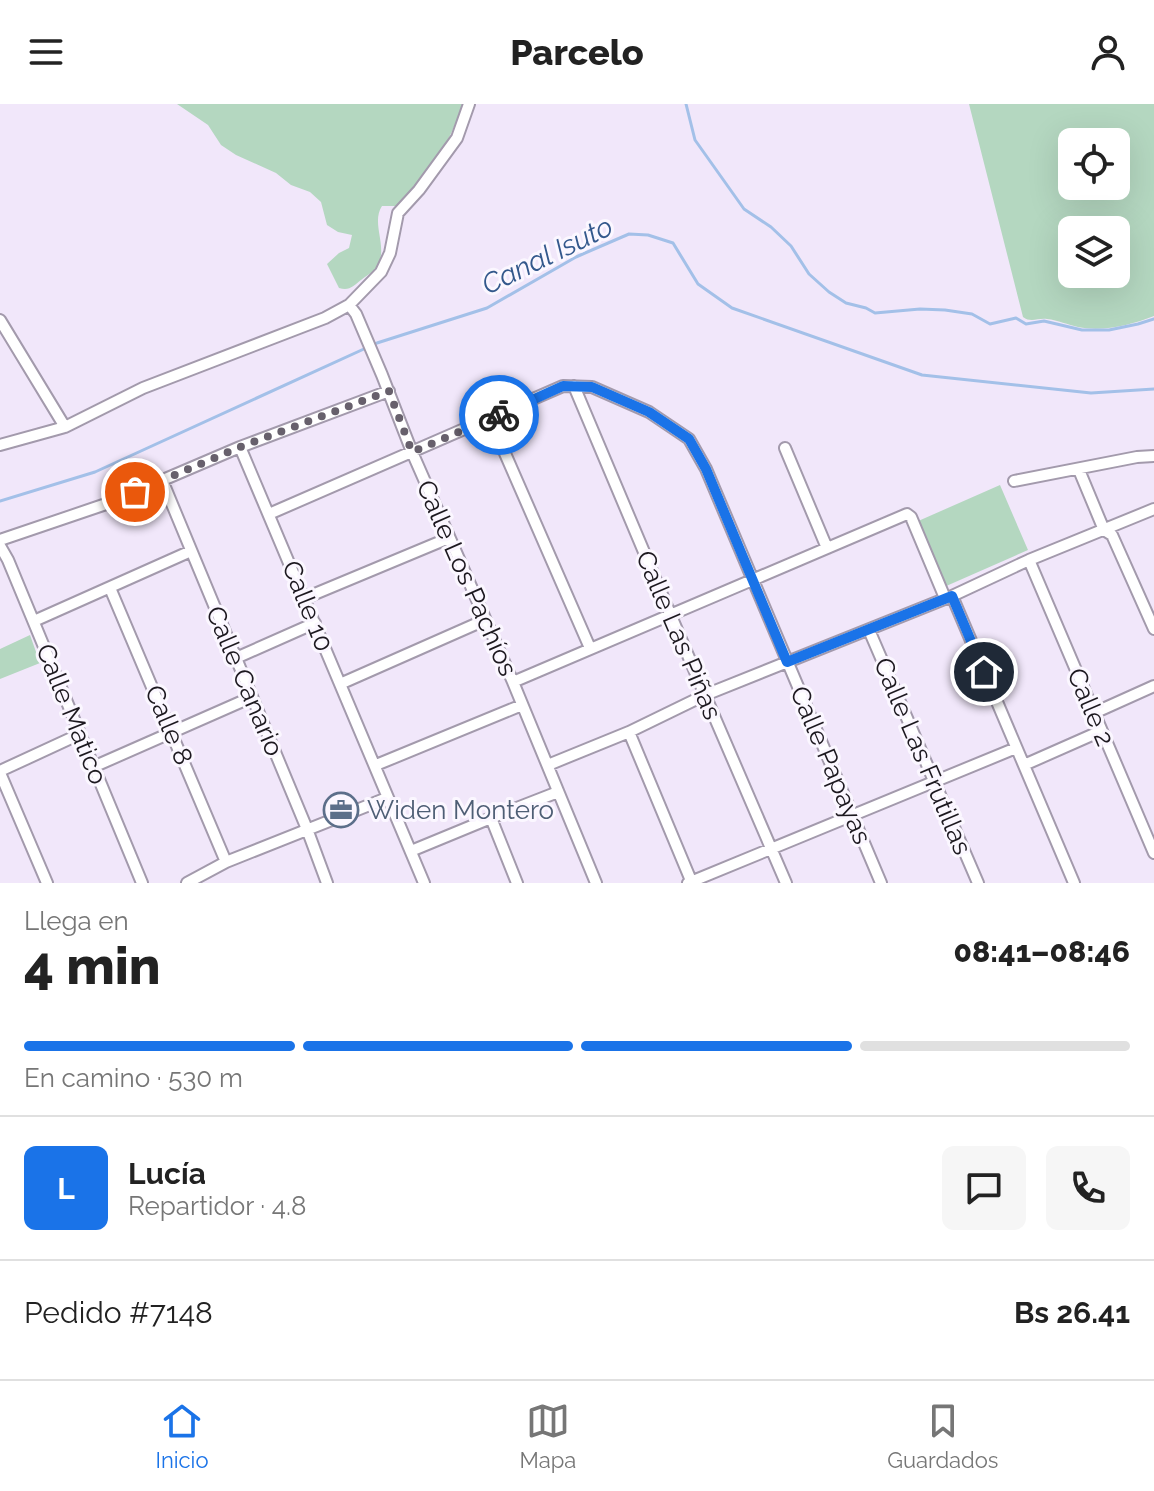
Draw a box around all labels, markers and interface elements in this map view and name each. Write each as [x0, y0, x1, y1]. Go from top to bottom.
icon: menu [24, 30, 68, 74]
icon: person [1086, 30, 1130, 74]
text: Parcelo [510, 31, 644, 73]
map controls [1058, 128, 1130, 288]
button: locate [1058, 128, 1130, 200]
water label: Canal Isuto [476, 210, 618, 301]
button: layers [1058, 216, 1130, 288]
courier [459, 375, 539, 455]
icon: bike [477, 393, 521, 437]
pin [101, 458, 169, 526]
icon: bag [113, 470, 157, 514]
street label: Calle Los Pachíos [410, 476, 524, 680]
street label: Calle Las Piñas [630, 546, 728, 724]
street label: Calle 10 [276, 556, 340, 656]
street label: Calle Canario [200, 602, 290, 760]
pin [950, 638, 1018, 706]
street label: Calle Matico [30, 639, 114, 789]
icon: home [962, 650, 1006, 694]
street label: Calle Las Frutillas [868, 653, 978, 859]
street label: Calle 2 [1061, 664, 1121, 750]
street label: Calle 8 [139, 681, 199, 769]
street label: Calle Papayas [784, 682, 878, 848]
office icon: Widen Montero [322, 791, 360, 829]
place label: Widen Montero [367, 795, 554, 825]
text: Llega en [24, 906, 129, 936]
text: 08:41–08:46 [953, 934, 1130, 969]
text: 4 min [24, 935, 161, 996]
text: En camino · 530 m [24, 1063, 243, 1093]
button: chat [942, 1146, 1026, 1230]
button: phone [1046, 1146, 1130, 1230]
text: Lucía [128, 1156, 206, 1191]
text: L [57, 1171, 75, 1206]
text: Repartidor · 4.8 [128, 1191, 306, 1221]
text: Pedido #7148 [24, 1295, 213, 1330]
text: Bs 26.41 [1014, 1295, 1130, 1330]
tab: Inicio [155, 1399, 209, 1473]
tab: Mapa [519, 1399, 576, 1473]
tab: Guardados [887, 1399, 998, 1473]

